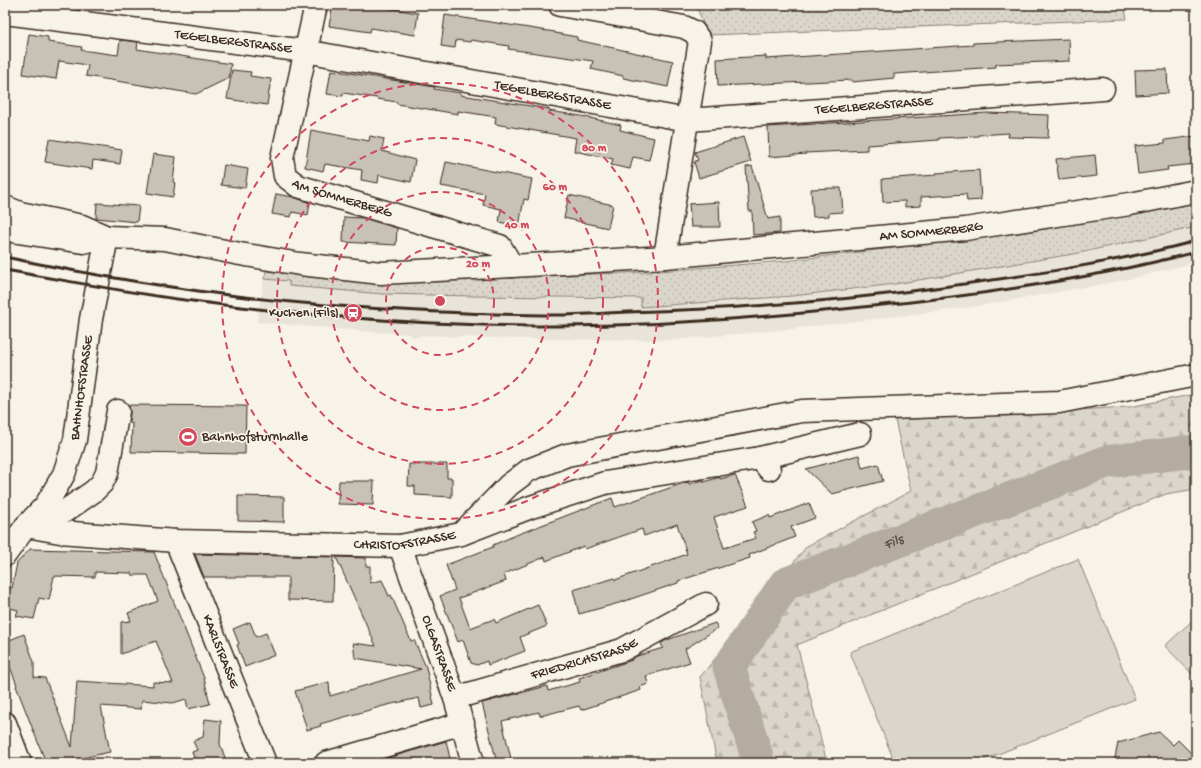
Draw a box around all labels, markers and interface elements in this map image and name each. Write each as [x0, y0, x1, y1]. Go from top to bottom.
street label: TEGELBERGSTRASSE [172, 26, 294, 58]
street label: TEGELBERGSTRASSE [492, 77, 614, 115]
street label: TEGELBERGSTRASSE [813, 93, 935, 119]
text: 80 m [582, 142, 607, 156]
street label: AM SOMMERBERG [288, 175, 395, 222]
text: 60 m [543, 181, 568, 195]
street label: AM SOMMERBERG [879, 218, 985, 245]
text: 40 m [504, 219, 529, 233]
text: 20 m [466, 258, 491, 272]
centre of rings [433, 294, 447, 308]
station icon: Kuchen (Fils) [342, 302, 364, 324]
place label: Kuchen (Fils) [269, 305, 339, 322]
street label: BAHNHOFSTRASSE [66, 333, 97, 442]
sports icon: Bahnhofsturnhalle [177, 426, 199, 448]
place label: Bahnhofsturnhalle [201, 429, 309, 446]
street label: CHRISTOFSTRASSE [353, 526, 458, 555]
water label: Fils [881, 530, 908, 555]
street label: KARLSTRASSE [198, 612, 243, 692]
street label: OLGASTRASSE [417, 613, 461, 695]
street label: FRIEDRICHSTRASSE [528, 634, 642, 685]

